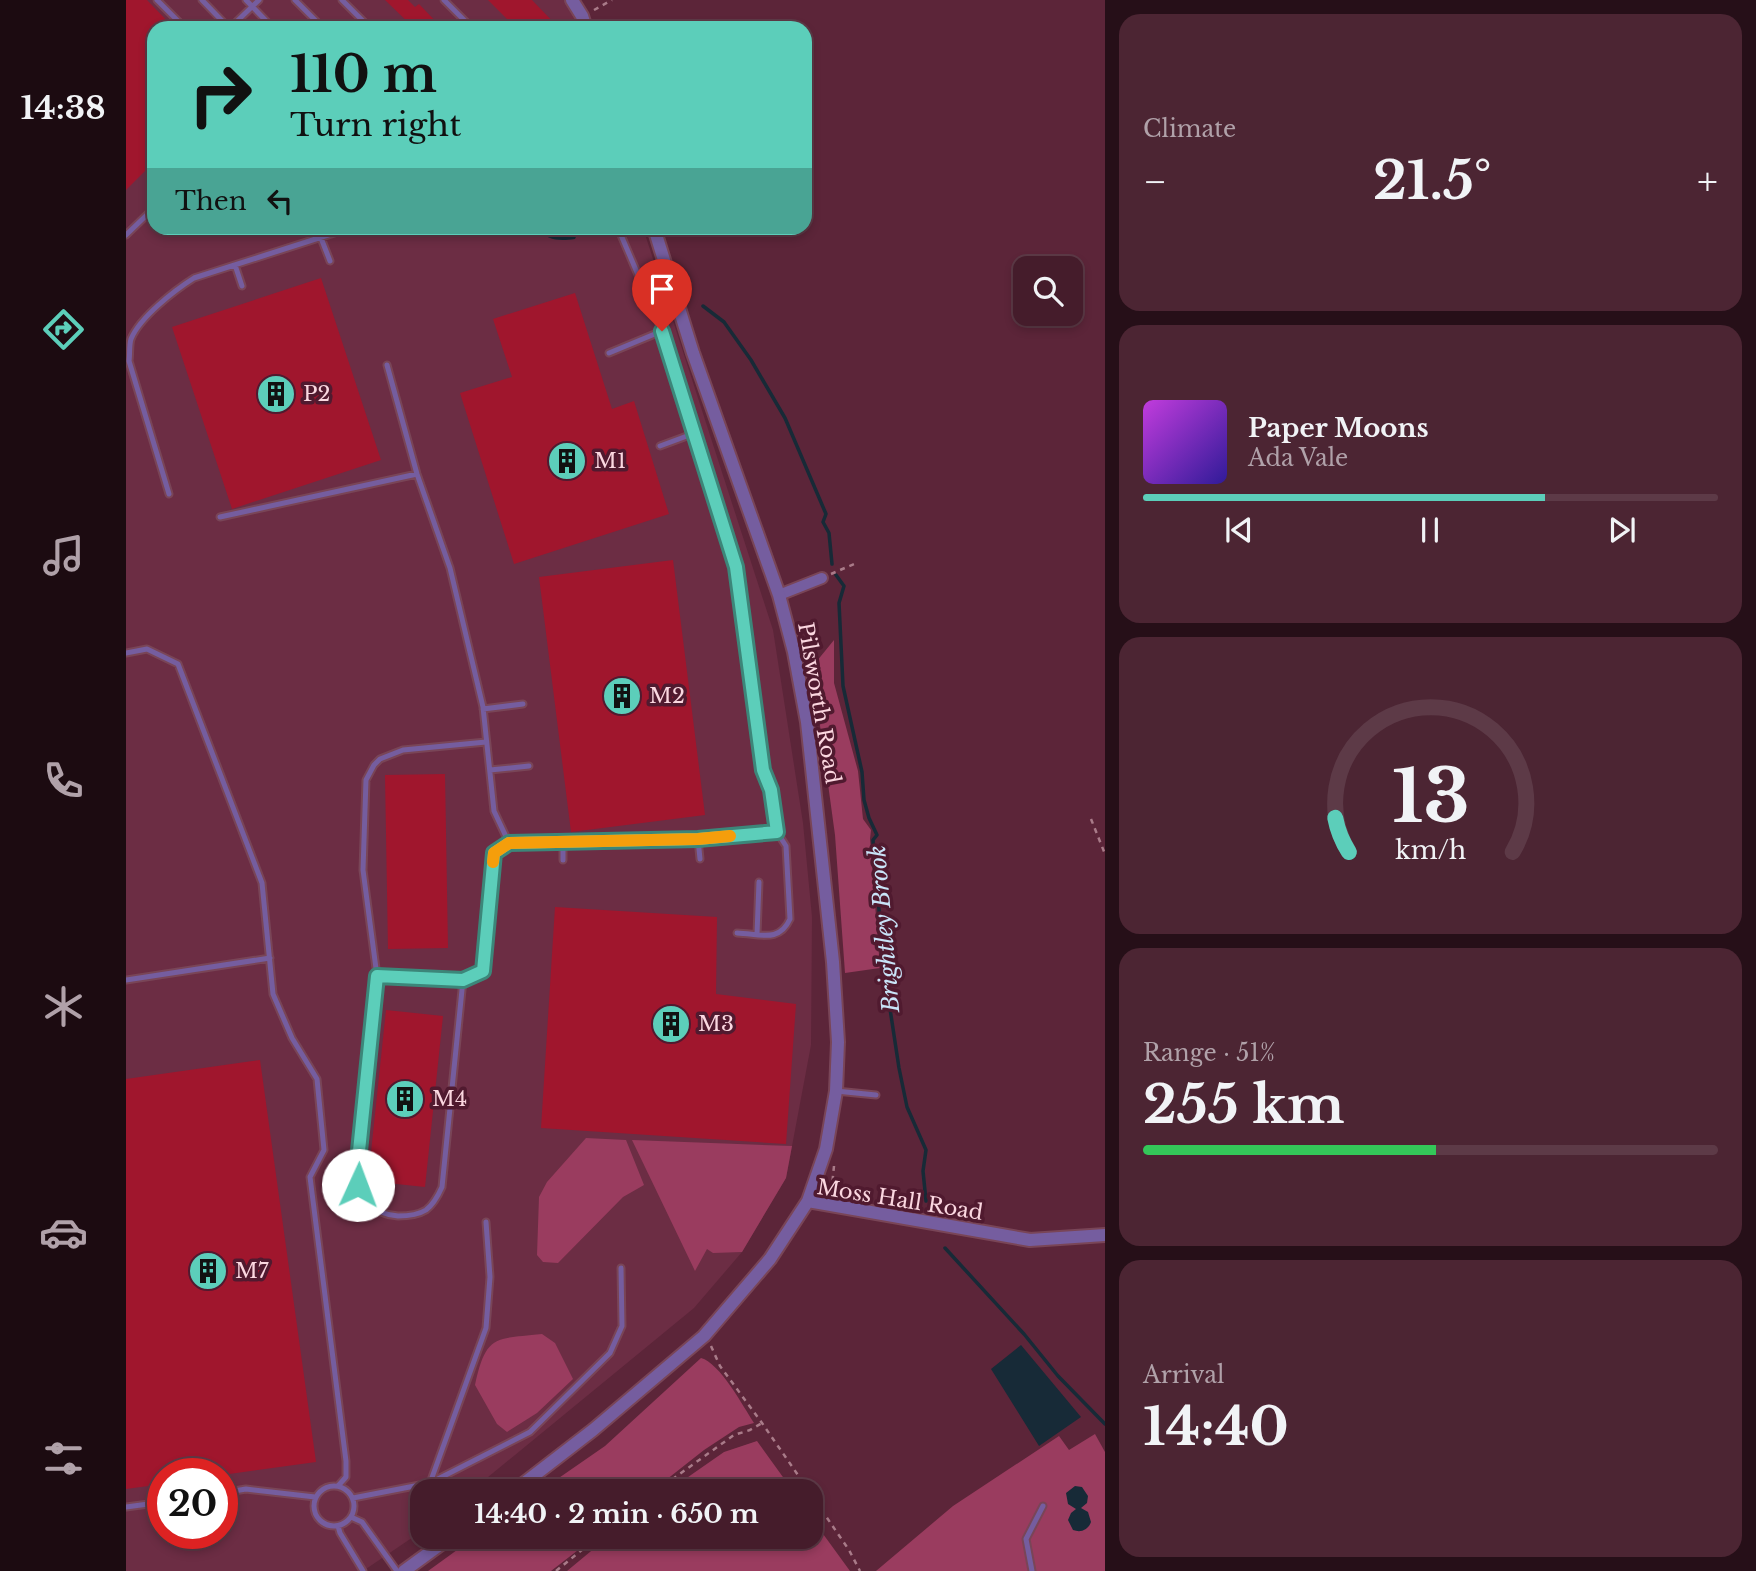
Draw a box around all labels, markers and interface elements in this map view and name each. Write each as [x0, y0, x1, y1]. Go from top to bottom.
text: 110 m [290, 44, 437, 105]
icon: right [175, 49, 266, 140]
text: 14:38 [21, 88, 106, 128]
text: Turn right [290, 105, 461, 145]
text: Climate [1143, 115, 1236, 143]
text: 21.5° [1373, 149, 1491, 213]
text: − [1143, 158, 1167, 205]
text: + [1697, 158, 1718, 205]
icon: left [261, 182, 299, 220]
text: Then [175, 185, 247, 217]
map controls [1013, 256, 1083, 326]
button: search [1013, 256, 1083, 326]
pin [632, 259, 692, 331]
icon: arrive [643, 270, 681, 308]
icon: directions [39, 305, 88, 354]
building icon: P2 [255, 373, 297, 415]
place label: P2 [303, 381, 330, 407]
text: Paper Moons [1248, 412, 1429, 444]
building icon: M1 [546, 440, 588, 482]
text: Ada Vale [1248, 444, 1348, 472]
place label: M1 [594, 448, 626, 474]
icon: previous [1220, 511, 1258, 549]
icon: pause [1411, 511, 1449, 549]
icon: next [1603, 511, 1641, 549]
icon: music [39, 531, 88, 580]
street label: Pilsworth Road [792, 620, 846, 786]
building icon: M2 [601, 675, 643, 717]
place label: M2 [649, 683, 685, 709]
text: 13 [1391, 751, 1470, 842]
icon: phone [39, 756, 88, 805]
text: km/h [1395, 834, 1466, 865]
water label: Brightley Brook [863, 844, 905, 1015]
icon: climate [39, 982, 88, 1031]
building icon: M3 [650, 1003, 692, 1045]
place label: M3 [698, 1011, 734, 1037]
text: Range · 51% [1143, 1039, 1275, 1067]
text: 255 km [1143, 1073, 1345, 1137]
building icon: M4 [384, 1078, 426, 1120]
place label: M4 [432, 1086, 467, 1112]
position arrow [321, 1148, 395, 1222]
street label: Moss Hall Road [815, 1174, 985, 1226]
icon: car [39, 1208, 88, 1257]
building icon: M7 [187, 1250, 229, 1292]
place label: M7 [235, 1258, 269, 1284]
text: Arrival [1143, 1361, 1224, 1389]
text: 14:40 [1143, 1395, 1289, 1459]
icon: filters [39, 1434, 88, 1483]
speed limit sign: 20 [147, 1458, 238, 1549]
text: 14:40 · 2 min · 650 m [474, 1498, 759, 1530]

